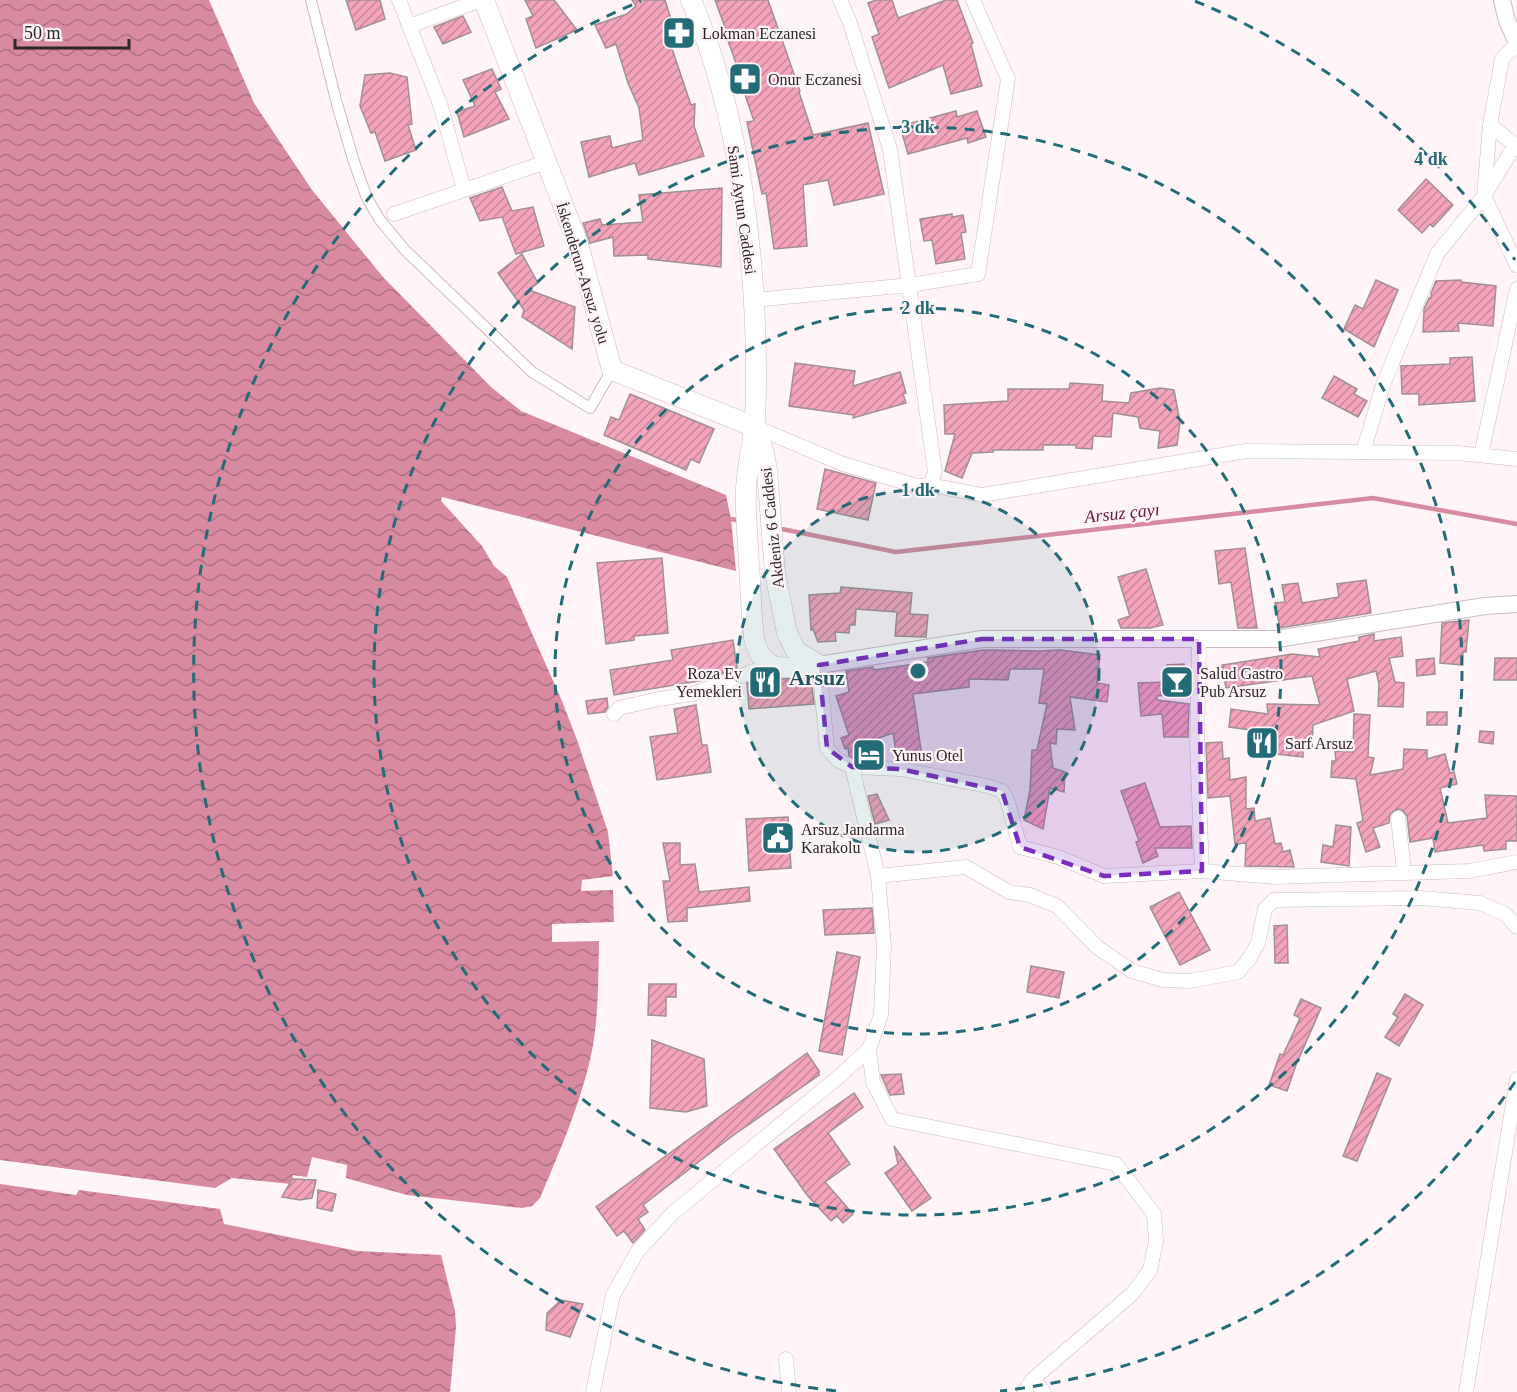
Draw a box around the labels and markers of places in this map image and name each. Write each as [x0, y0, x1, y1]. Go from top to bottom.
pharmacy icon: Lokman Eczanesi [661, 15, 697, 51]
place label: Lokman Eczanesi [702, 25, 817, 42]
pharmacy icon: Onur Eczanesi [727, 61, 763, 97]
place label: Onur Eczanesi [768, 71, 862, 88]
centre of rings [908, 661, 928, 681]
restaurant icon: Roza Ev Yemekleri [747, 664, 783, 700]
bar icon: Salud Gastro Pub Arsuz [1159, 664, 1195, 700]
place label: Roza Ev Yemekleri [676, 665, 743, 700]
place label: Salud Gastro Pub Arsuz [1200, 665, 1283, 700]
restaurant icon: Sarf Arsuz [1244, 725, 1280, 761]
place label: Sarf Arsuz [1285, 735, 1353, 752]
hotel icon: Yunus Otel [851, 737, 887, 773]
place label: Yunus Otel [892, 747, 964, 764]
public building icon: Arsuz Jandarma Karakolu [760, 820, 796, 856]
place label: Arsuz Jandarma Karakolu [801, 821, 905, 856]

